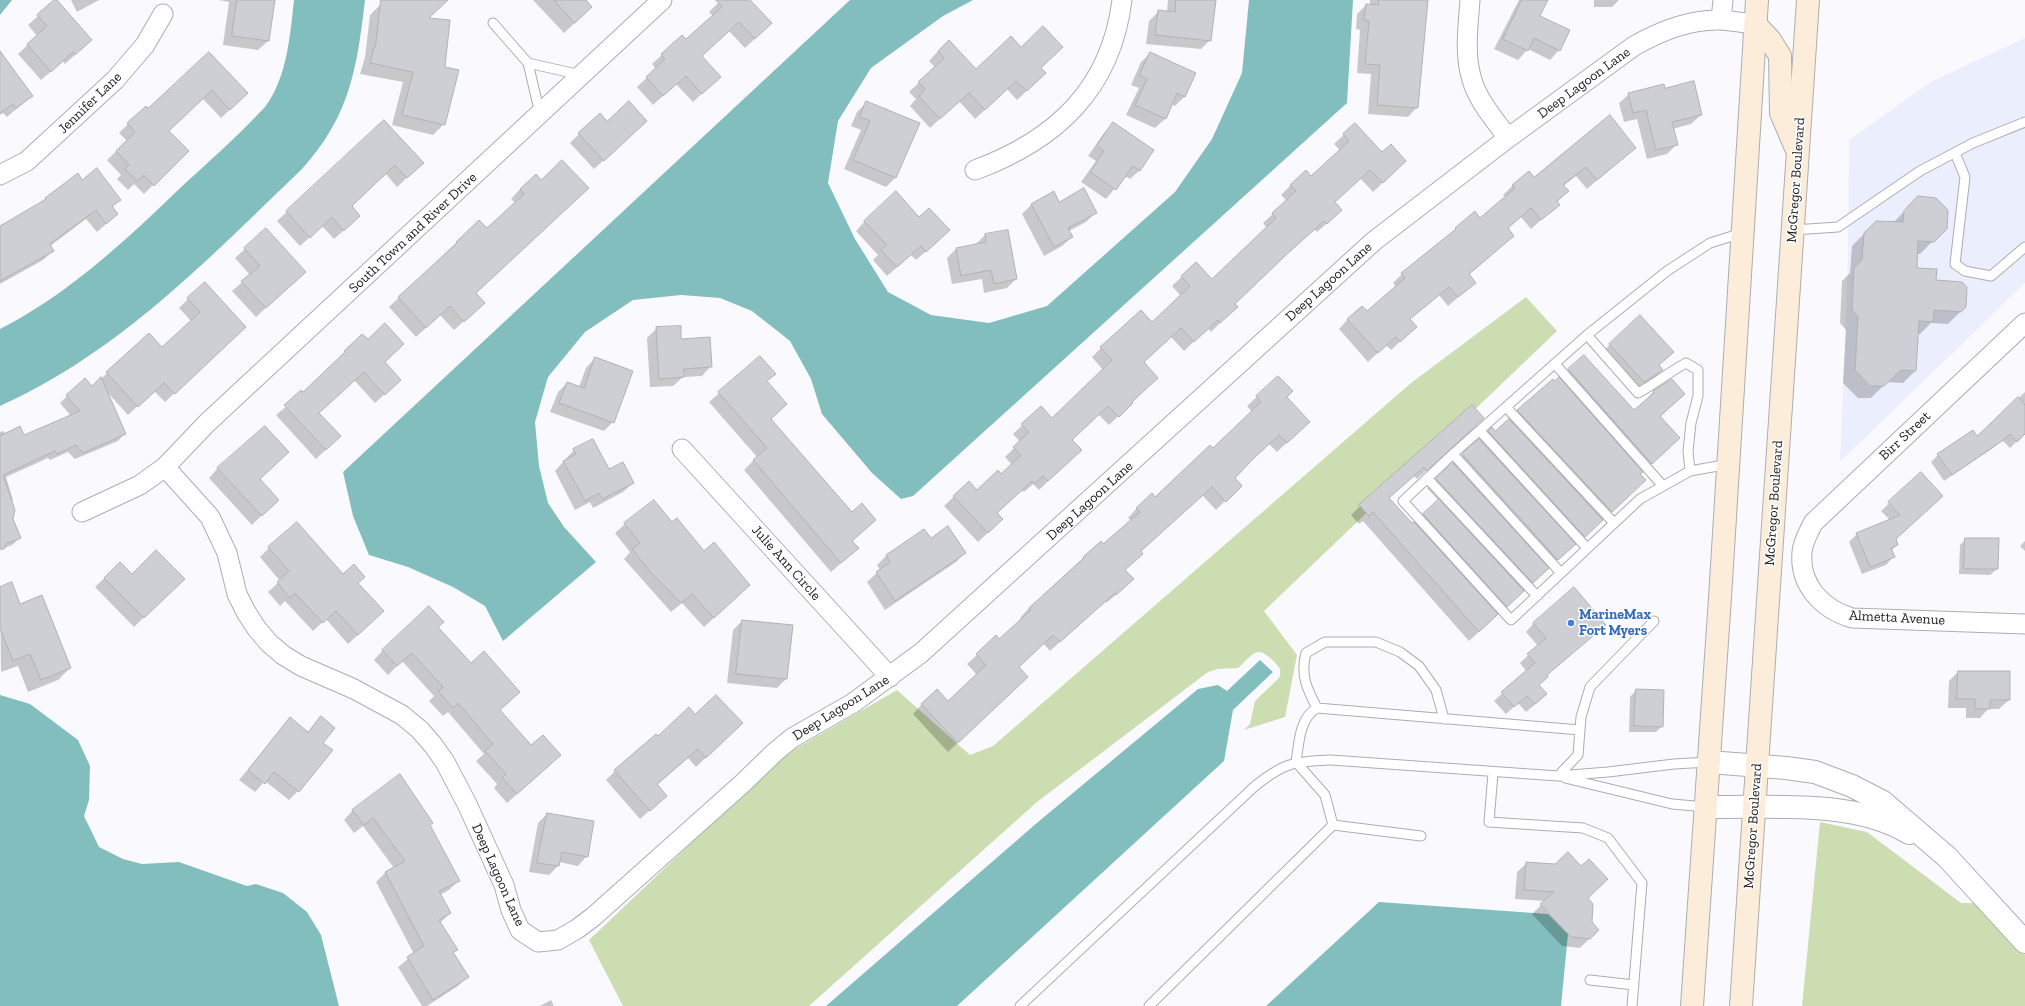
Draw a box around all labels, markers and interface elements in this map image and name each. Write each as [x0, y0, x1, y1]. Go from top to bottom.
street label: Deep Lagoon Lane [1534, 44, 1634, 122]
street label: Jennifer Lane [55, 69, 125, 137]
street label: McGregor Boulevard [1783, 117, 1809, 243]
street label: South Town and River Drive [345, 169, 481, 297]
street label: Deep Lagoon Lane [1282, 239, 1376, 325]
street label: Birr Street [1876, 408, 1934, 464]
street label: McGregor Boulevard [1761, 440, 1787, 566]
street label: Deep Lagoon Lane [1043, 458, 1137, 544]
street label: Julie Ann Circle [748, 522, 824, 604]
place label: MarineMax Fort Myers [1579, 607, 1651, 640]
street label: Almetta Avenue [1849, 607, 1945, 629]
marker: MarineMax Fort Myers [1566, 618, 1576, 628]
street label: Deep Lagoon Lane [790, 672, 892, 744]
street label: McGregor Boulevard [1740, 763, 1766, 889]
street label: Deep Lagoon Lane [468, 821, 528, 929]

